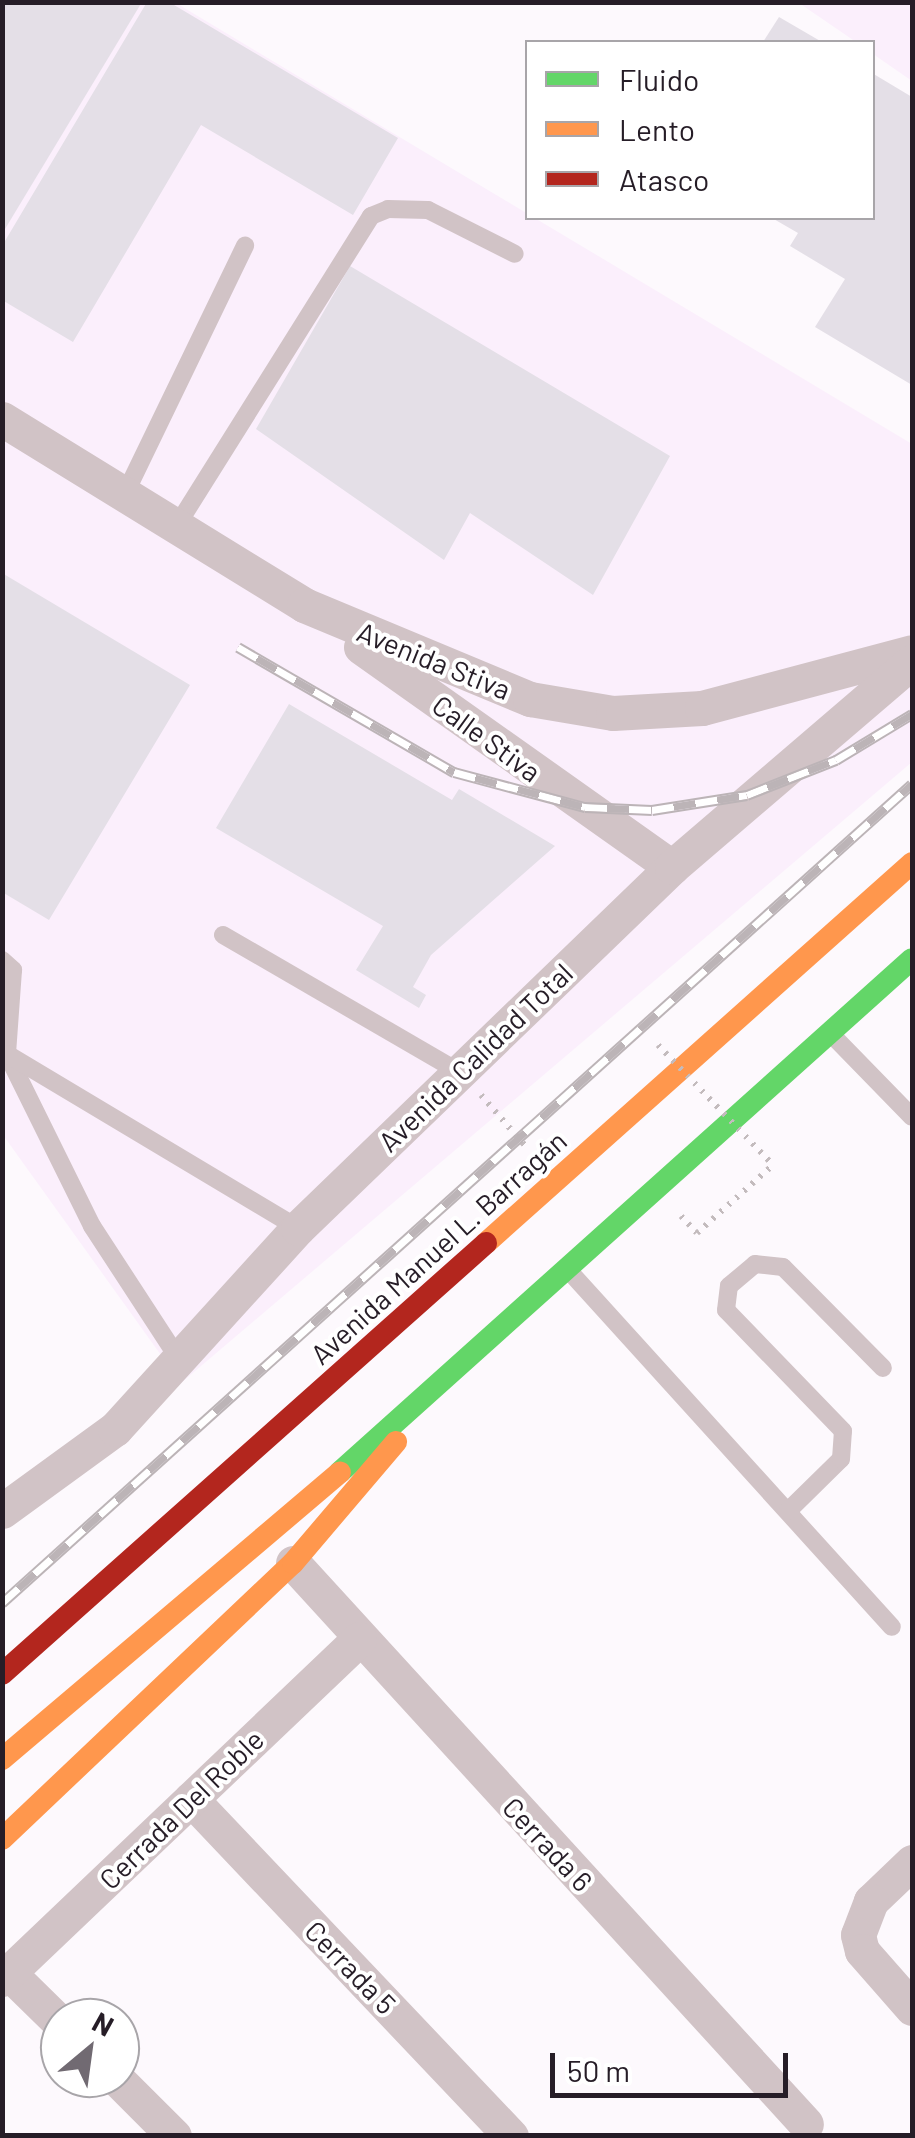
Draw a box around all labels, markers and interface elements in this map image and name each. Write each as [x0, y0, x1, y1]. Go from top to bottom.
legend [525, 40, 875, 220]
text: Fluido [619, 61, 699, 97]
text: Lento [619, 111, 695, 147]
text: Atasco [619, 161, 709, 197]
street label: Avenida Stiva [352, 614, 516, 706]
street label: Calle Stiva [426, 688, 548, 788]
street label: Avenida Calidad Total [371, 956, 579, 1158]
street label: Avenida Manuel L. Barragán [303, 1123, 573, 1371]
street label: Cerrada Del Roble [92, 1722, 270, 1896]
street label: Cerrada 6 [496, 1790, 600, 1898]
street label: Cerrada 5 [299, 1914, 403, 2020]
north arrow [40, 1998, 140, 2098]
text: N [87, 2004, 120, 2043]
scale bar [555, 2033, 792, 2095]
text: 50 m [567, 2052, 630, 2088]

